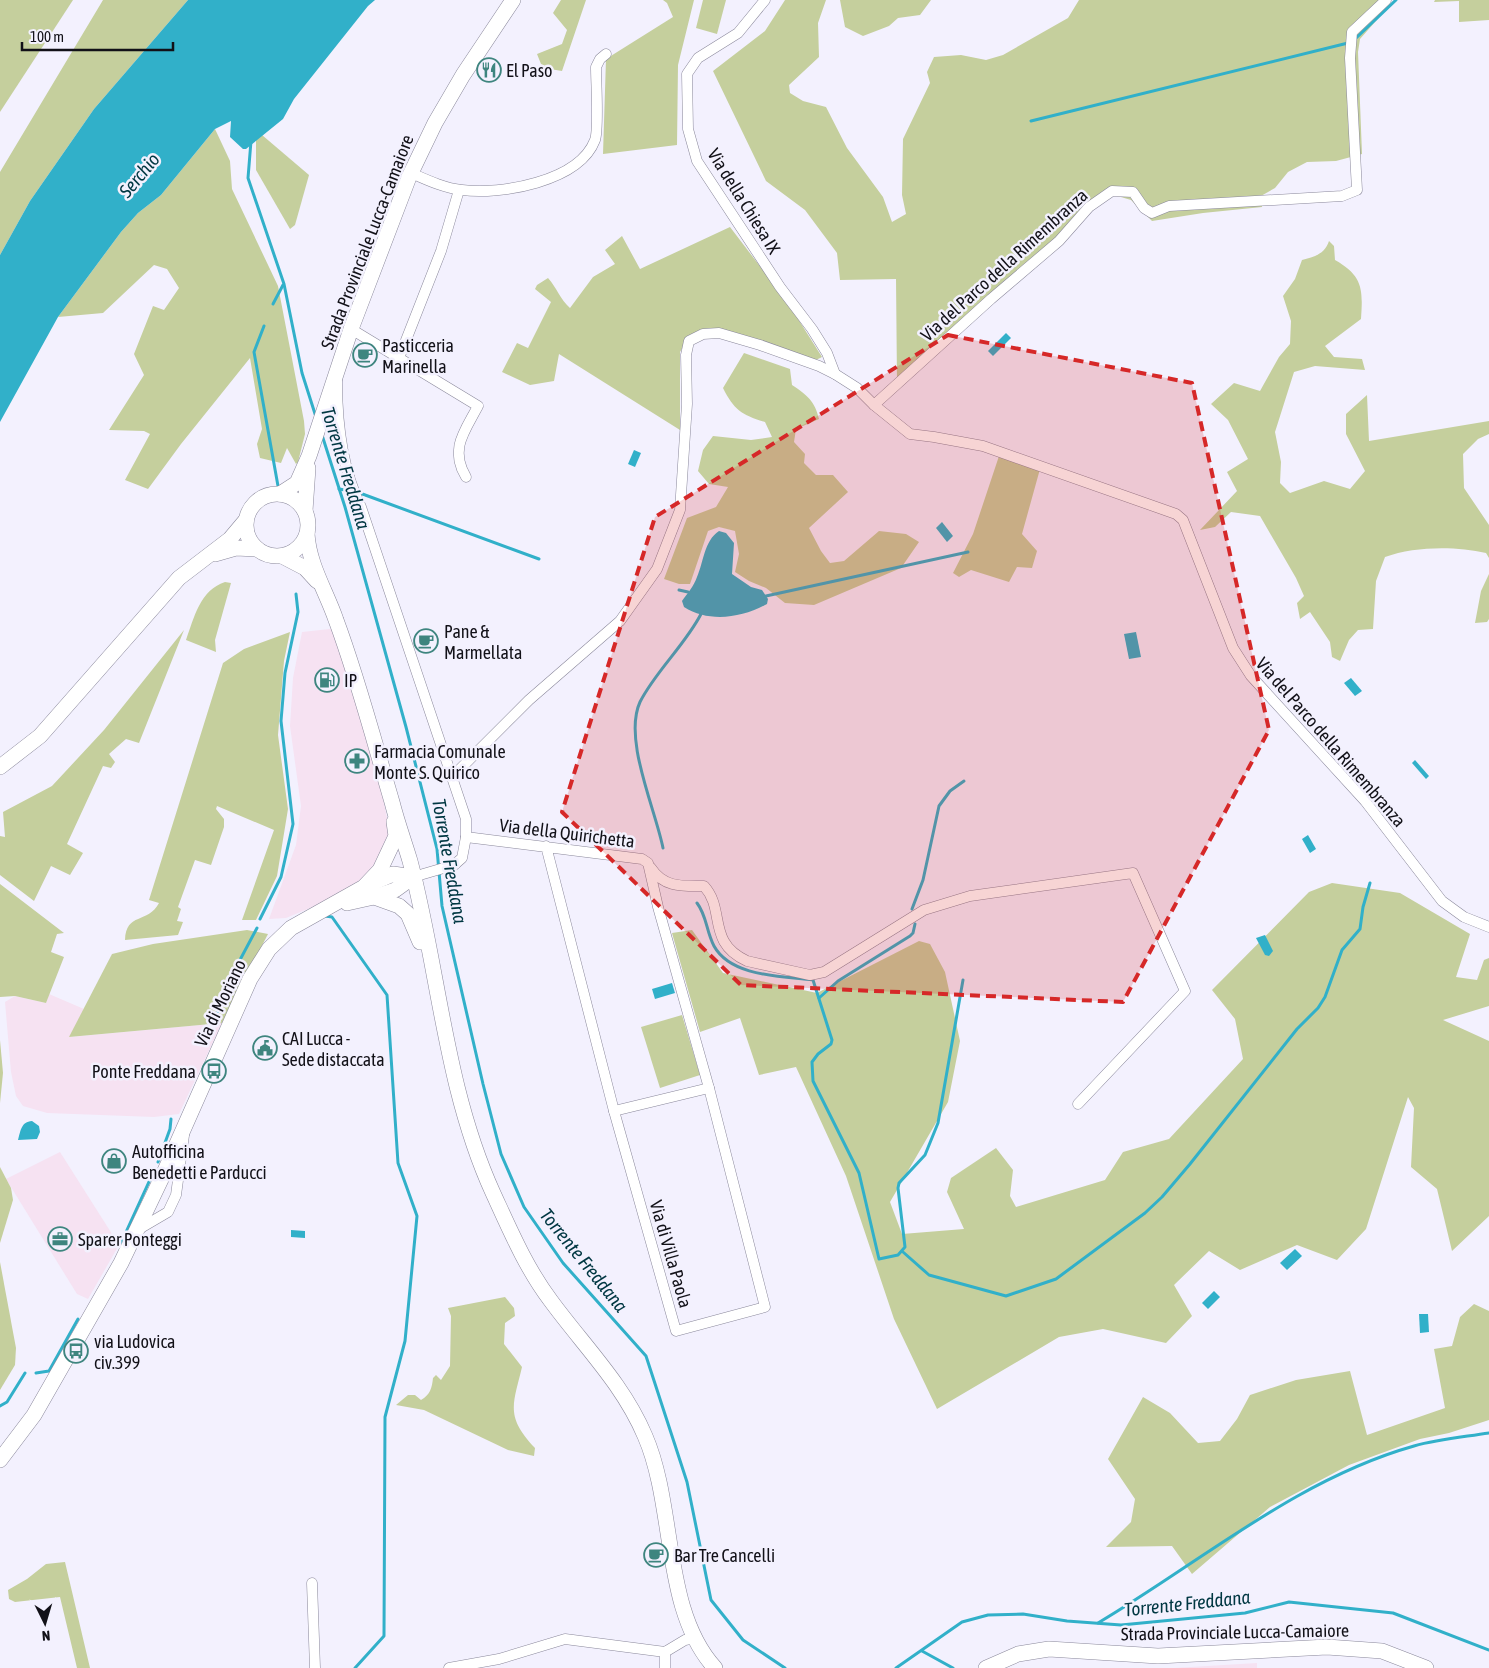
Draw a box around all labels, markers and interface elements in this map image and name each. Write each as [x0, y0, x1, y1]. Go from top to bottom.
scale bar [22, 20, 174, 52]
text: 100 m [30, 28, 64, 45]
restaurant icon: El Paso [476, 57, 502, 83]
place label: El Paso [506, 60, 553, 81]
street label: Strada Provinciale Lucca-Camaiore [316, 132, 418, 352]
street label: Via della Chiesa IX [703, 145, 785, 258]
water label: Serchio [113, 148, 164, 202]
street label: Via del Parco della Rimembranza [916, 185, 1092, 345]
place label: Pasticceria Marinella [382, 335, 454, 377]
cafe icon: Pasticceria Marinella [352, 342, 378, 368]
water label: Torrente Freddana [317, 404, 375, 532]
place label: Pane & Marmellata [444, 621, 522, 663]
cafe icon: Pane & Marmellata [413, 628, 439, 654]
street label: Via del Parco della Rimembranza [1252, 653, 1410, 831]
fuel station icon: IP [314, 667, 340, 693]
place label: IP [344, 670, 358, 691]
place label: Farmacia Comunale Monte S. Quirico [374, 741, 506, 783]
pharmacy icon: Farmacia Comunale Monte S. Quirico [344, 748, 370, 774]
water label: Torrente Freddana [428, 797, 472, 925]
street label: Via della Quirichetta [498, 814, 636, 852]
street label: Via di Moriano [190, 956, 250, 1050]
place label: CAI Lucca - Sede distaccata [282, 1028, 385, 1070]
public building icon: CAI Lucca - Sede distaccata [252, 1035, 278, 1061]
bus stop icon: Ponte Freddana [201, 1058, 227, 1084]
place label: Ponte Freddana [92, 1061, 196, 1082]
place label: Autofficina Benedetti e Parducci [132, 1141, 267, 1183]
shop icon: Autofficina Benedetti e Parducci [101, 1148, 127, 1174]
street label: Via di Villa Paola [646, 1198, 696, 1310]
water label: Torrente Freddana [536, 1204, 632, 1316]
office icon: Sparer Ponteggi [47, 1226, 73, 1252]
place label: Sparer Ponteggi [78, 1229, 182, 1250]
place label: via Ludovica civ.399 [94, 1331, 175, 1373]
bus stop icon: via Ludovica civ.399 [63, 1338, 89, 1364]
cafe icon: Bar Tre Cancelli [643, 1542, 669, 1568]
place label: Bar Tre Cancelli [674, 1545, 775, 1566]
water label: Torrente Freddana [1123, 1585, 1251, 1621]
north arrow [20, 1598, 70, 1648]
street label: Strada Provinciale Lucca-Camaiore [1121, 1620, 1349, 1644]
text: N [41, 1628, 51, 1644]

